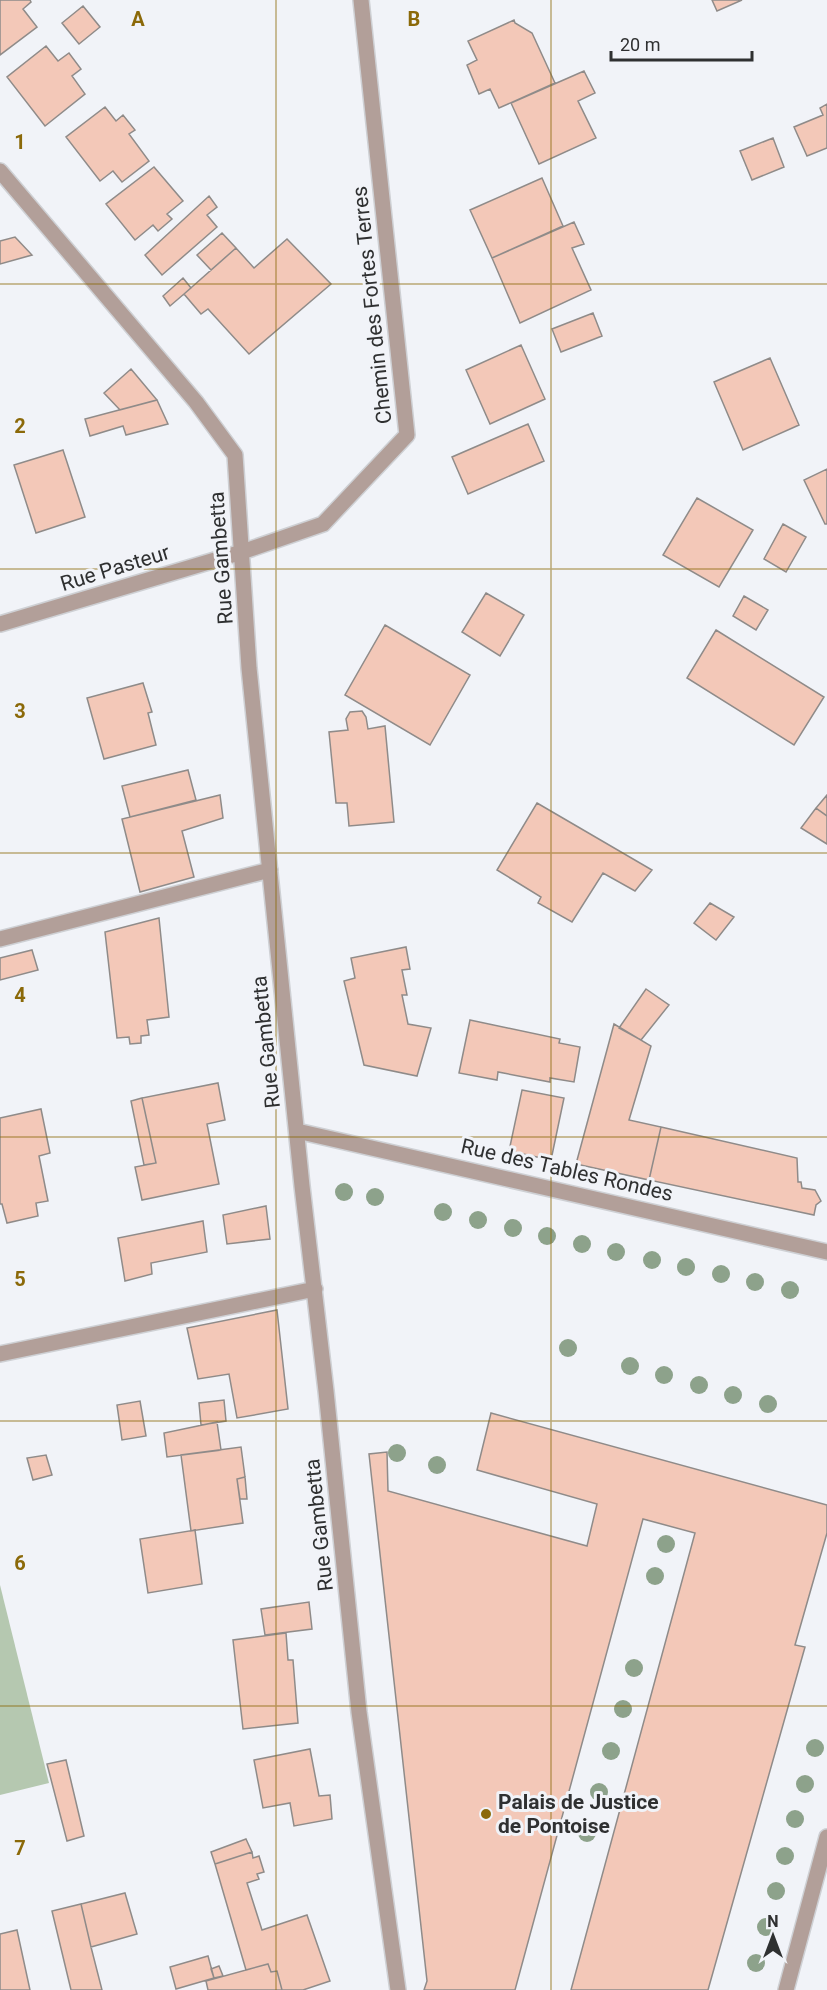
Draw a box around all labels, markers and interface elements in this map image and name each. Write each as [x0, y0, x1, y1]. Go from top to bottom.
text: A [131, 7, 145, 31]
text: B [408, 7, 420, 31]
scale bar [611, 24, 752, 62]
text: 20 m [620, 34, 660, 55]
text: 1 [14, 130, 26, 154]
street label: Chemin des Fortes Terres [348, 185, 396, 425]
text: 2 [14, 414, 26, 438]
street label: Rue Gambetta [204, 491, 238, 625]
street label: Rue Pasteur [57, 540, 173, 596]
text: 3 [14, 699, 26, 723]
street label: Rue Gambetta [247, 975, 285, 1109]
text: 4 [14, 983, 26, 1007]
street label: Rue des Tables Rondes [459, 1134, 675, 1206]
text: 5 [14, 1267, 26, 1291]
street label: Rue Gambetta [300, 1458, 338, 1592]
text: 6 [14, 1551, 26, 1575]
place label: Palais de Justice de Pontoise [498, 1790, 659, 1838]
marker: Palais de Justice de Pontoise [479, 1807, 493, 1821]
text: 7 [14, 1836, 26, 1860]
north arrow [743, 1906, 803, 1966]
text: N [767, 1912, 779, 1931]

